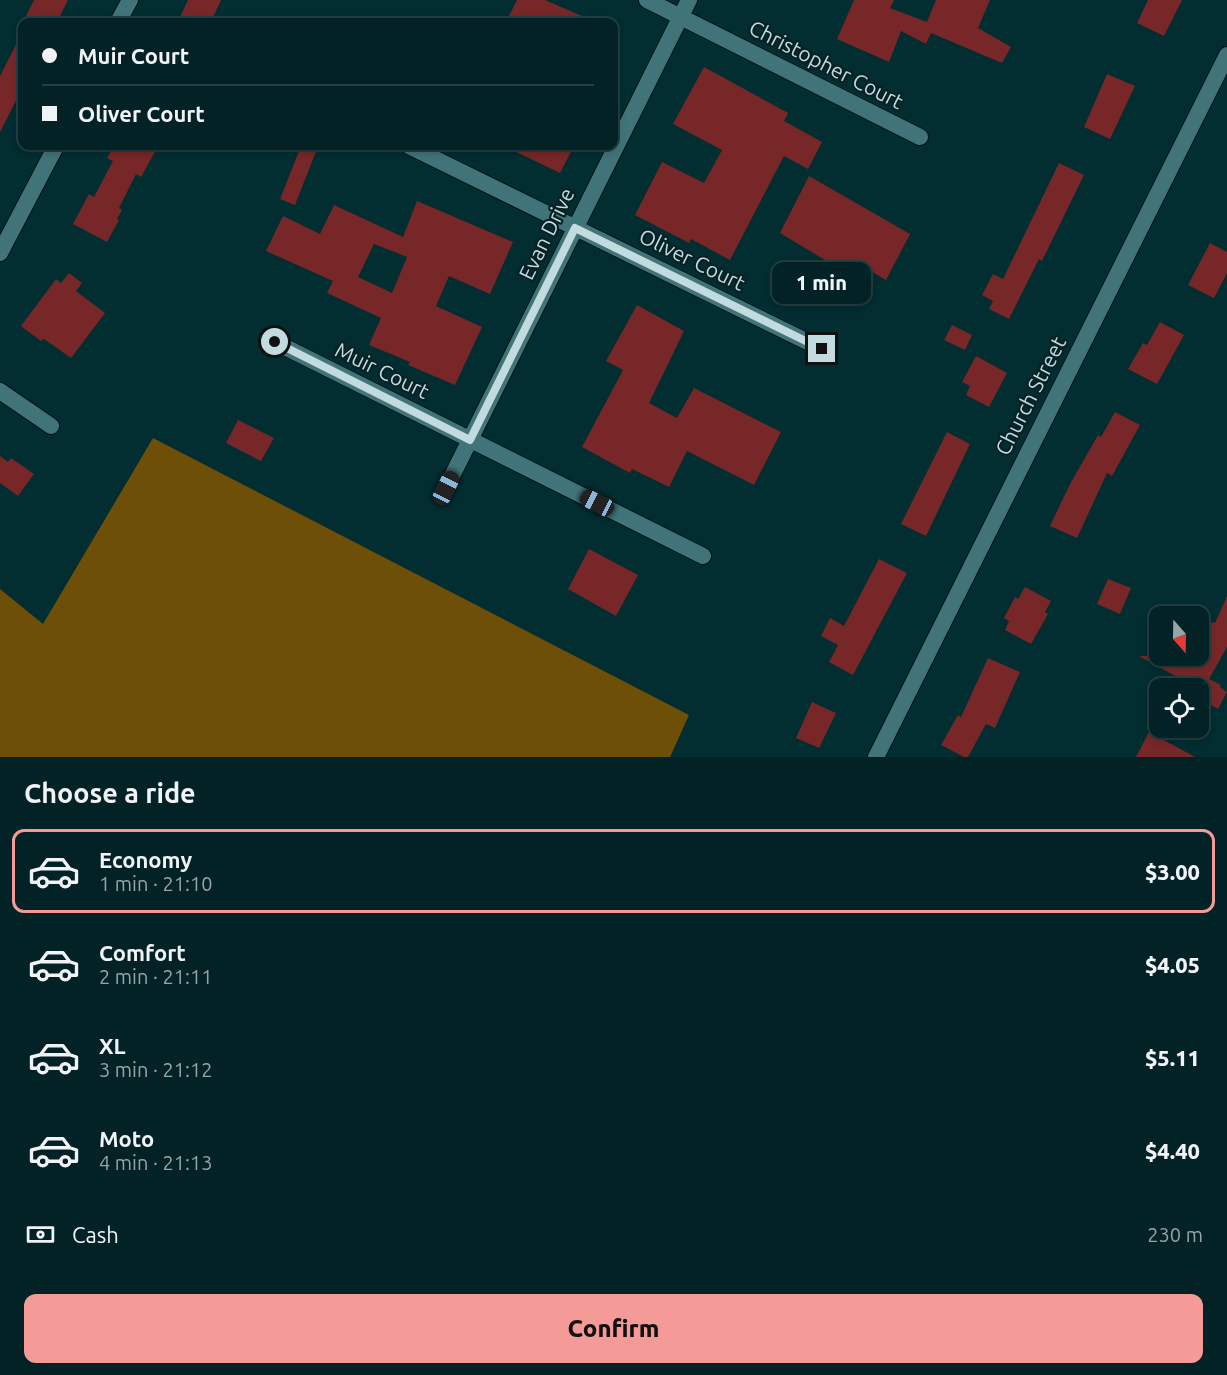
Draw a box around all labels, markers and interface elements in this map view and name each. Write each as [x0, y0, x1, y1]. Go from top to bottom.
street label: Christopher Court [745, 15, 907, 113]
text: Muir Court [78, 43, 189, 68]
text: Oliver Court [78, 101, 205, 126]
street label: Evan Drive [514, 184, 579, 283]
street label: Oliver Court [636, 223, 749, 295]
callout: 1 min [772, 262, 872, 304]
text: 1 min [796, 271, 847, 294]
route start [261, 328, 288, 355]
street label: Church Street [990, 332, 1070, 459]
route end [808, 335, 835, 362]
street label: Muir Court [332, 337, 433, 403]
car [430, 468, 462, 508]
car [577, 487, 617, 519]
north arrow [1149, 606, 1209, 666]
map controls [1149, 606, 1209, 738]
button: locate [1149, 678, 1209, 738]
text: Choose a ride [24, 778, 196, 808]
icon: car [27, 844, 81, 898]
text: Economy [99, 847, 192, 872]
text: $3.00 [1145, 859, 1200, 884]
text: 1 min · 21:10 [99, 872, 213, 895]
icon: car [27, 937, 81, 991]
text: Comfort [99, 940, 186, 965]
text: $4.05 [1145, 952, 1200, 977]
text: 2 min · 21:11 [99, 965, 213, 988]
icon: car [27, 1030, 81, 1084]
text: XL [99, 1033, 126, 1058]
text: $5.11 [1145, 1045, 1200, 1070]
text: 3 min · 21:12 [99, 1058, 213, 1081]
icon: car [27, 1123, 81, 1177]
text: Moto [99, 1126, 154, 1151]
text: $4.40 [1145, 1138, 1200, 1163]
text: 4 min · 21:13 [99, 1151, 213, 1174]
icon: cash [24, 1218, 57, 1251]
text: Cash [72, 1222, 119, 1247]
text: 230 m [1147, 1223, 1203, 1246]
button: Confirm [24, 1294, 1203, 1363]

